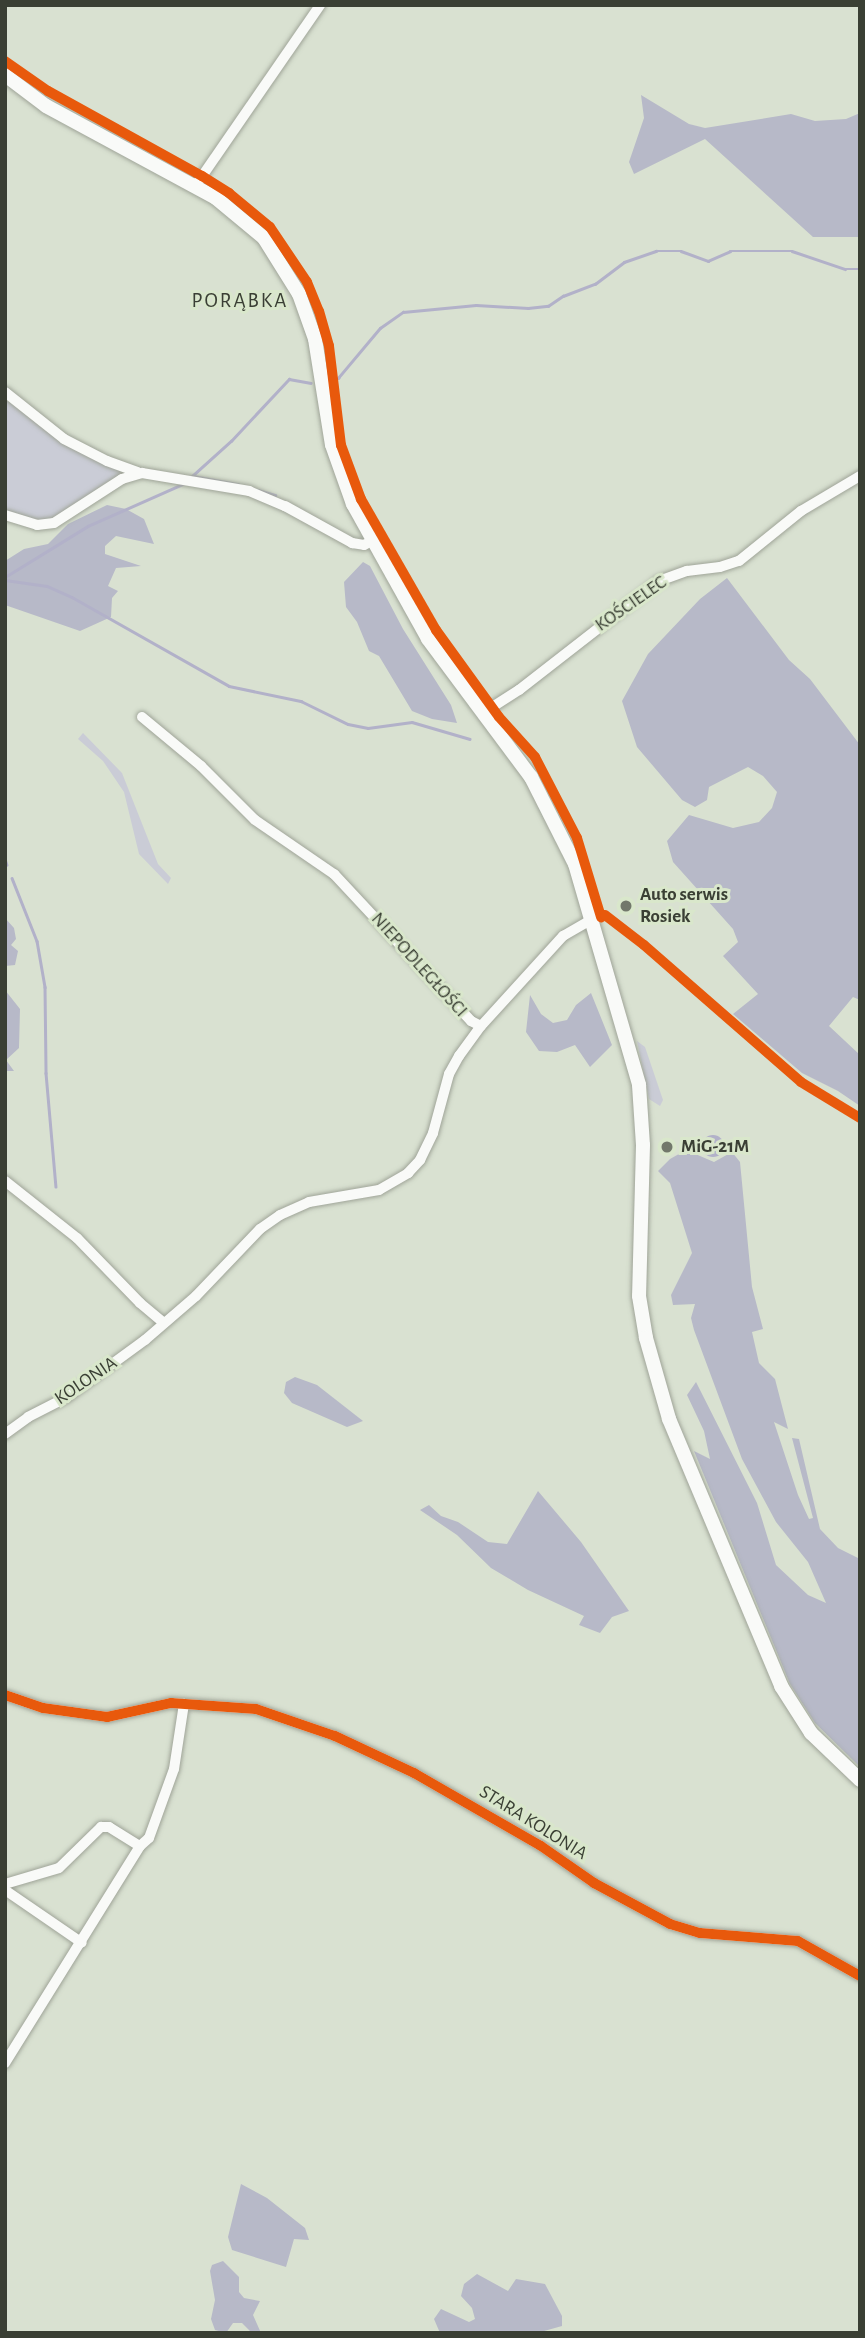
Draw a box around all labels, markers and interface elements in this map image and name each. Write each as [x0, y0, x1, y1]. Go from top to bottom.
district label: PORĄBKA [192, 288, 288, 314]
street label: KOŚCIELEC [591, 571, 671, 637]
place label: Auto serwis Rosiek [640, 884, 728, 928]
marker: Auto serwis Rosiek [618, 898, 634, 914]
street label: NIEPODLEGŁOŚCI [366, 908, 472, 1022]
place label: MiG-21M [681, 1136, 749, 1158]
marker: MiG-21M [659, 1139, 675, 1155]
street label: KOLONIA [50, 1352, 122, 1410]
street label: STARA KOLONIA [475, 1781, 591, 1865]

